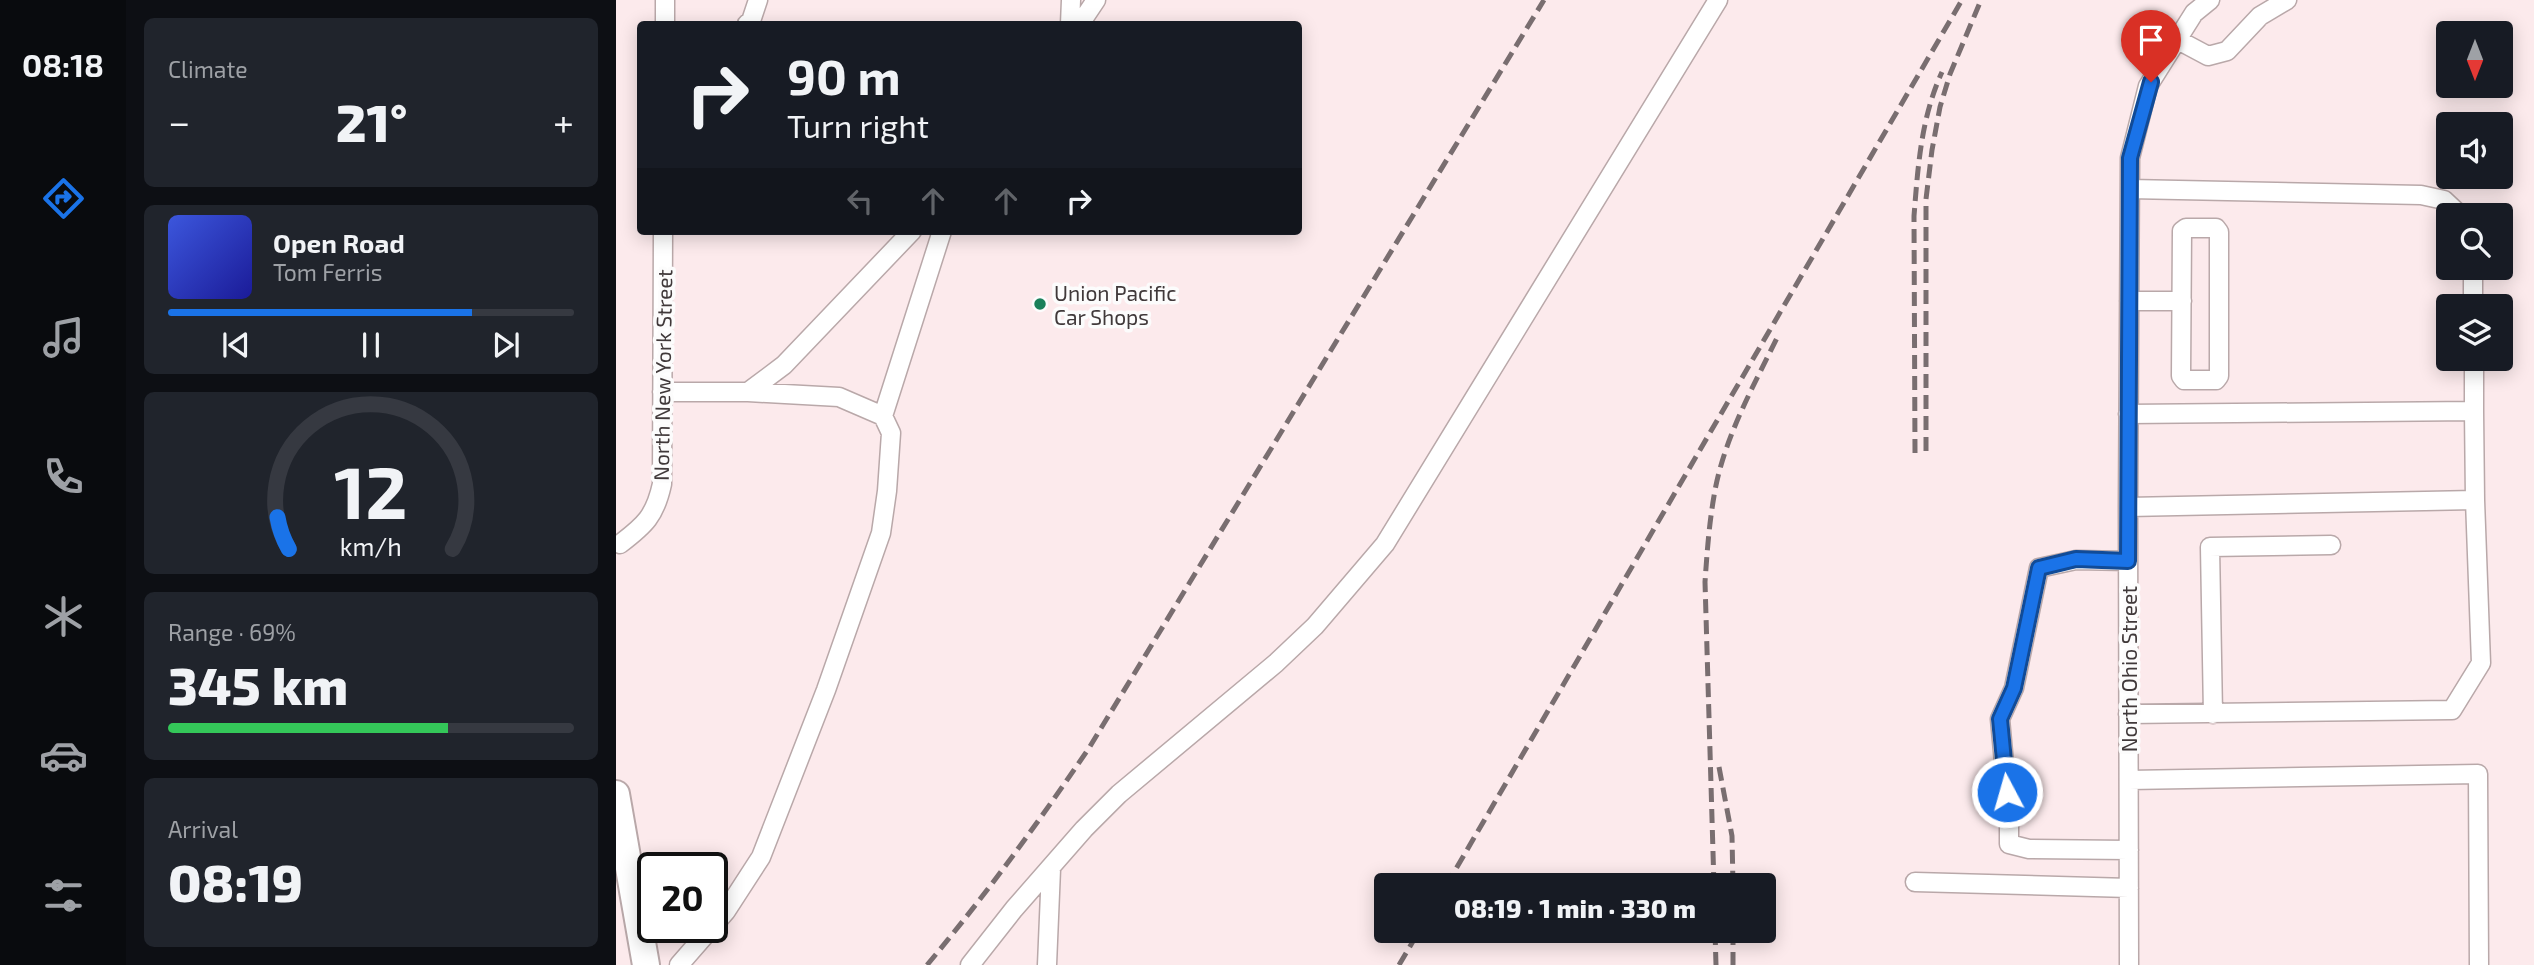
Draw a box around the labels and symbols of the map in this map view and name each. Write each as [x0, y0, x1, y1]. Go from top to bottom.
pin [2121, 10, 2181, 82]
north arrow [2436, 21, 2513, 98]
street label: North New York Street [648, 269, 676, 481]
place label: Union Pacific Car Shops [1054, 280, 1177, 329]
marker: Union Pacific Car Shops [1032, 296, 1048, 312]
street label: North Ohio Street [2116, 586, 2141, 752]
position arrow [1970, 755, 2044, 829]
speed limit sign: 20 [637, 852, 728, 943]

